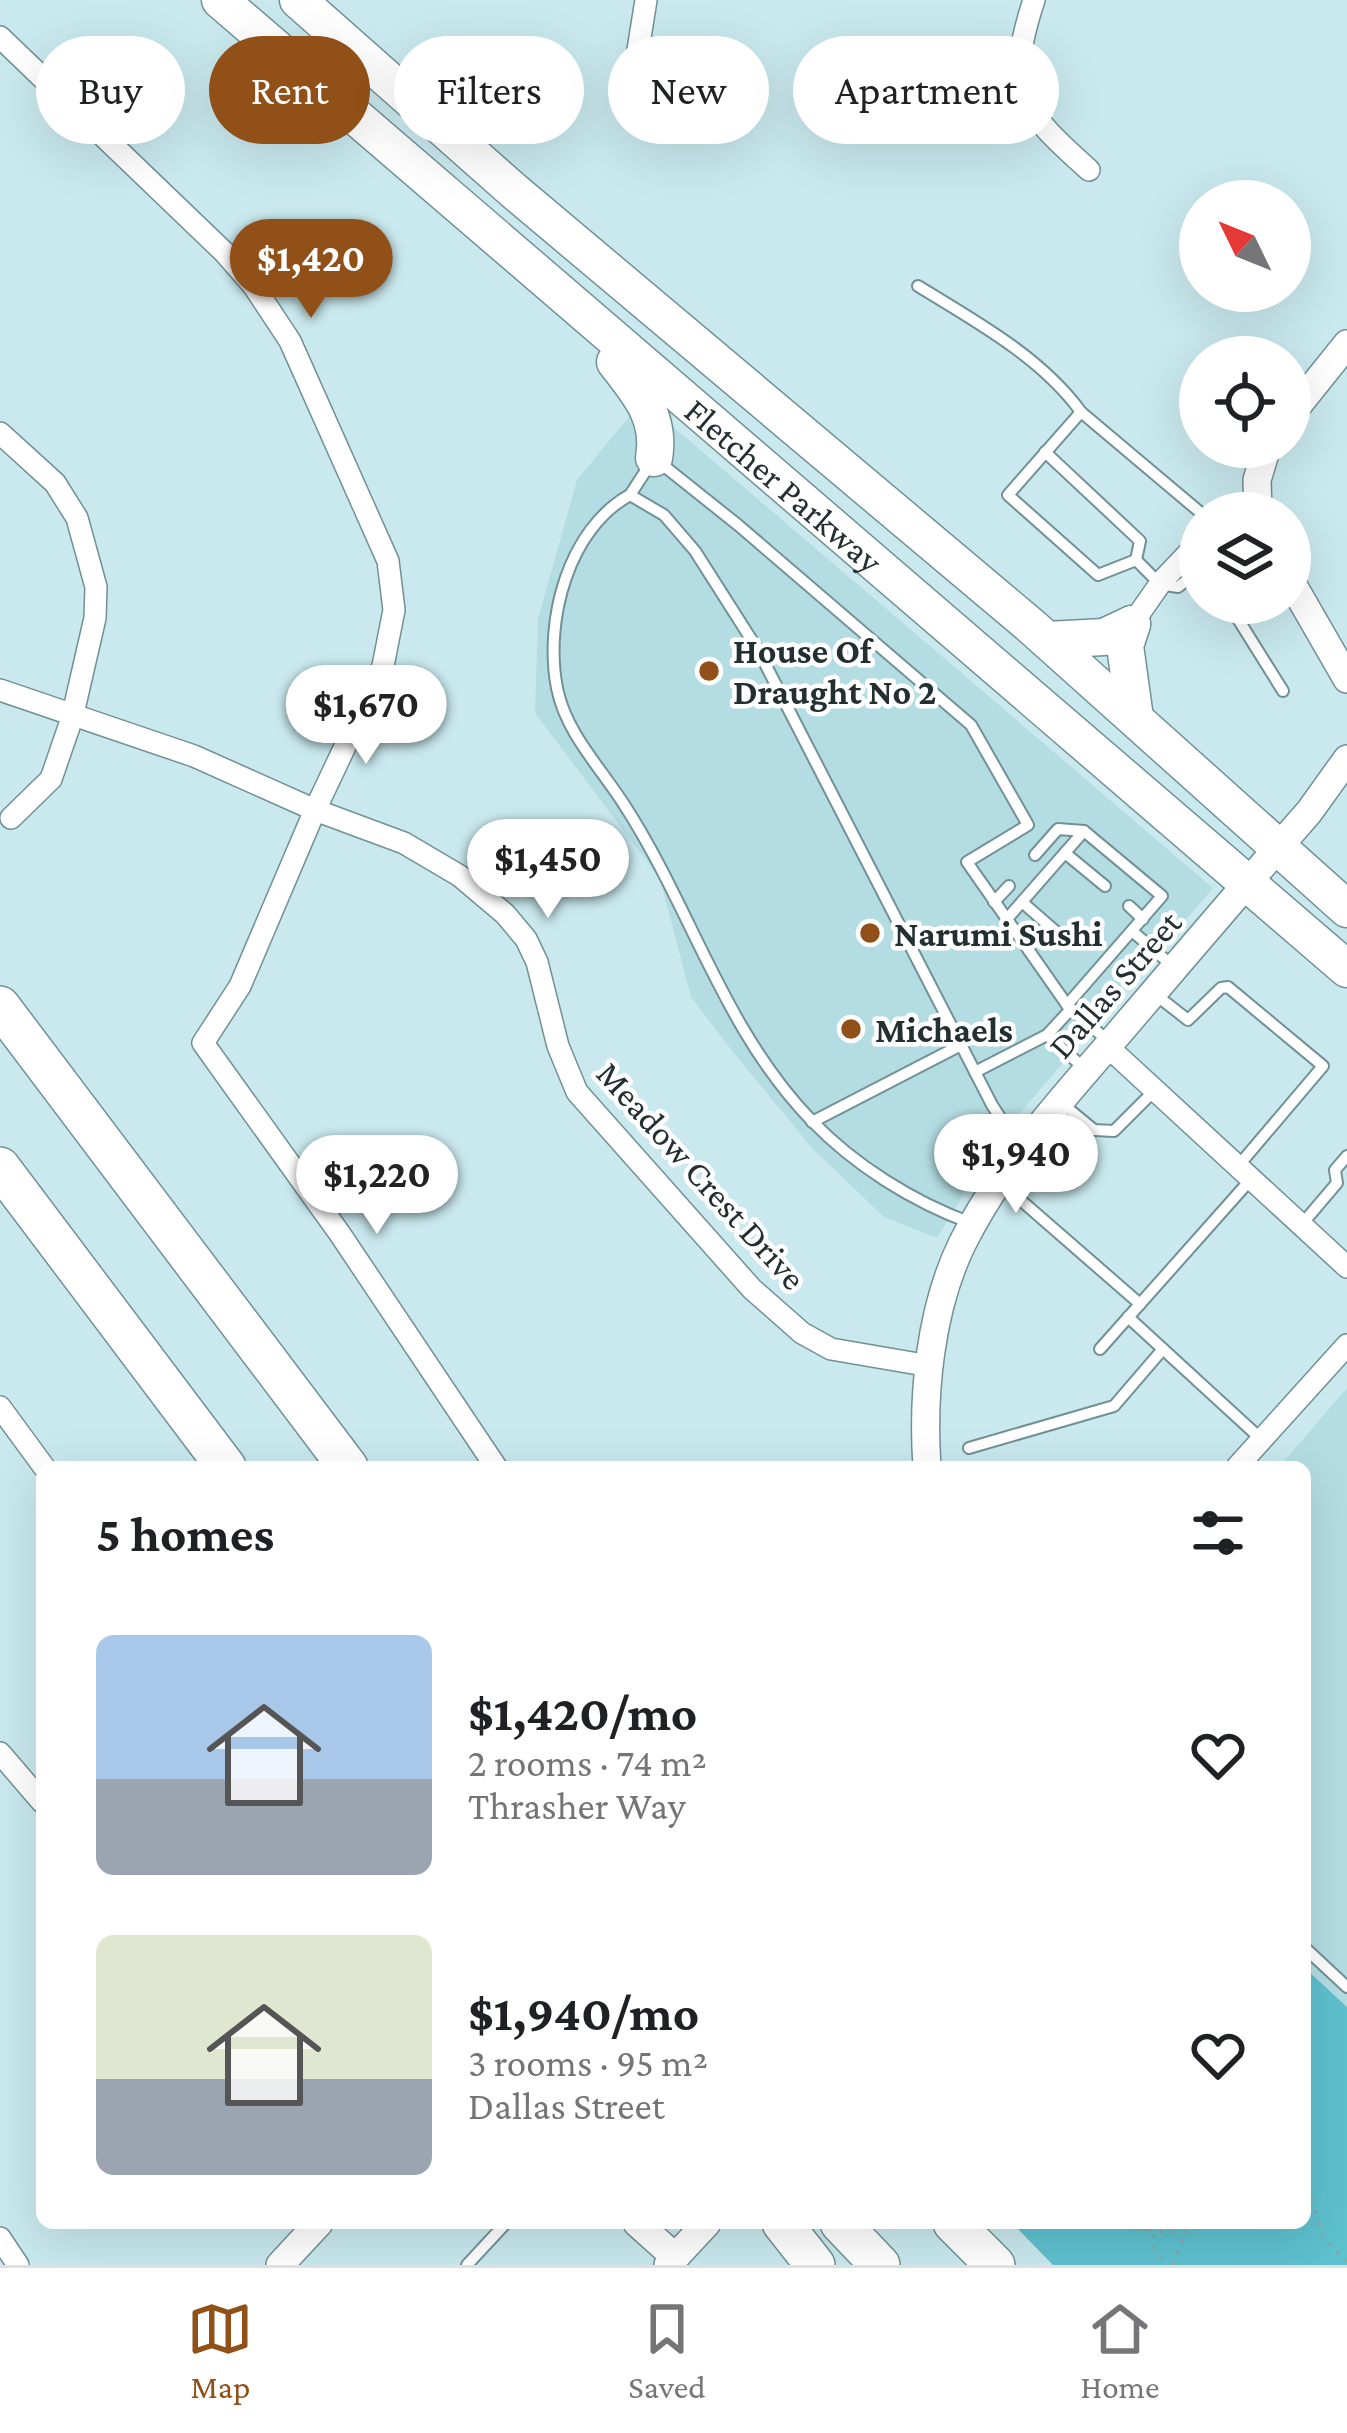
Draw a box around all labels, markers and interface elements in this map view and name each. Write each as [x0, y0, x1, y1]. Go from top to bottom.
chip: Buy [36, 36, 185, 144]
chip: Rent [209, 36, 370, 144]
chip: Filters [394, 36, 584, 144]
chip: New [608, 36, 769, 144]
chip: Apartment [793, 36, 1059, 144]
north arrow [1179, 180, 1311, 312]
map controls [1179, 180, 1311, 624]
pin: $1,420 [213, 219, 409, 321]
text: $1,420 [257, 236, 365, 279]
button: locate [1179, 336, 1311, 468]
street label: Fletcher Parkway [677, 390, 890, 582]
button: layers [1179, 492, 1311, 624]
place label: House Of Draught No 2 [733, 631, 936, 712]
marker: House Of Draught No 2 [696, 658, 722, 684]
pin: $1,670 [268, 665, 464, 767]
text: $1,670 [313, 682, 419, 725]
pin: $1,450 [450, 819, 646, 921]
text: $1,450 [494, 836, 602, 879]
street label: Dallas Street [1040, 902, 1190, 1066]
place label: Narumi Sushi [894, 914, 1103, 954]
marker: Narumi Sushi [857, 920, 883, 946]
place label: Michaels [875, 1010, 1013, 1050]
marker: Michaels [838, 1016, 864, 1042]
street label: Meadow Crest Drive [589, 1054, 814, 1298]
pin: $1,940 [918, 1114, 1114, 1216]
text: $1,940 [961, 1131, 1071, 1174]
pin: $1,220 [279, 1135, 475, 1237]
text: $1,220 [323, 1152, 431, 1195]
icon: filters [1185, 1500, 1251, 1566]
text: 5 homes [96, 1505, 274, 1562]
icon: home [192, 1683, 336, 1827]
text: $1,420/mo [468, 1684, 697, 1741]
icon: heart [1185, 1722, 1251, 1788]
text: 2 rooms · 74 m² [468, 1741, 707, 1784]
text: Thrasher Way [468, 1784, 686, 1827]
icon: home [192, 1983, 336, 2127]
text: $1,940/mo [468, 1984, 699, 2041]
icon: heart [1185, 2022, 1251, 2088]
text: 3 rooms · 95 m² [468, 2041, 708, 2084]
text: Dallas Street [468, 2084, 665, 2127]
tab: Map [187, 2296, 253, 2405]
tab: Saved [628, 2296, 706, 2405]
tab: Home [1080, 2296, 1160, 2405]

